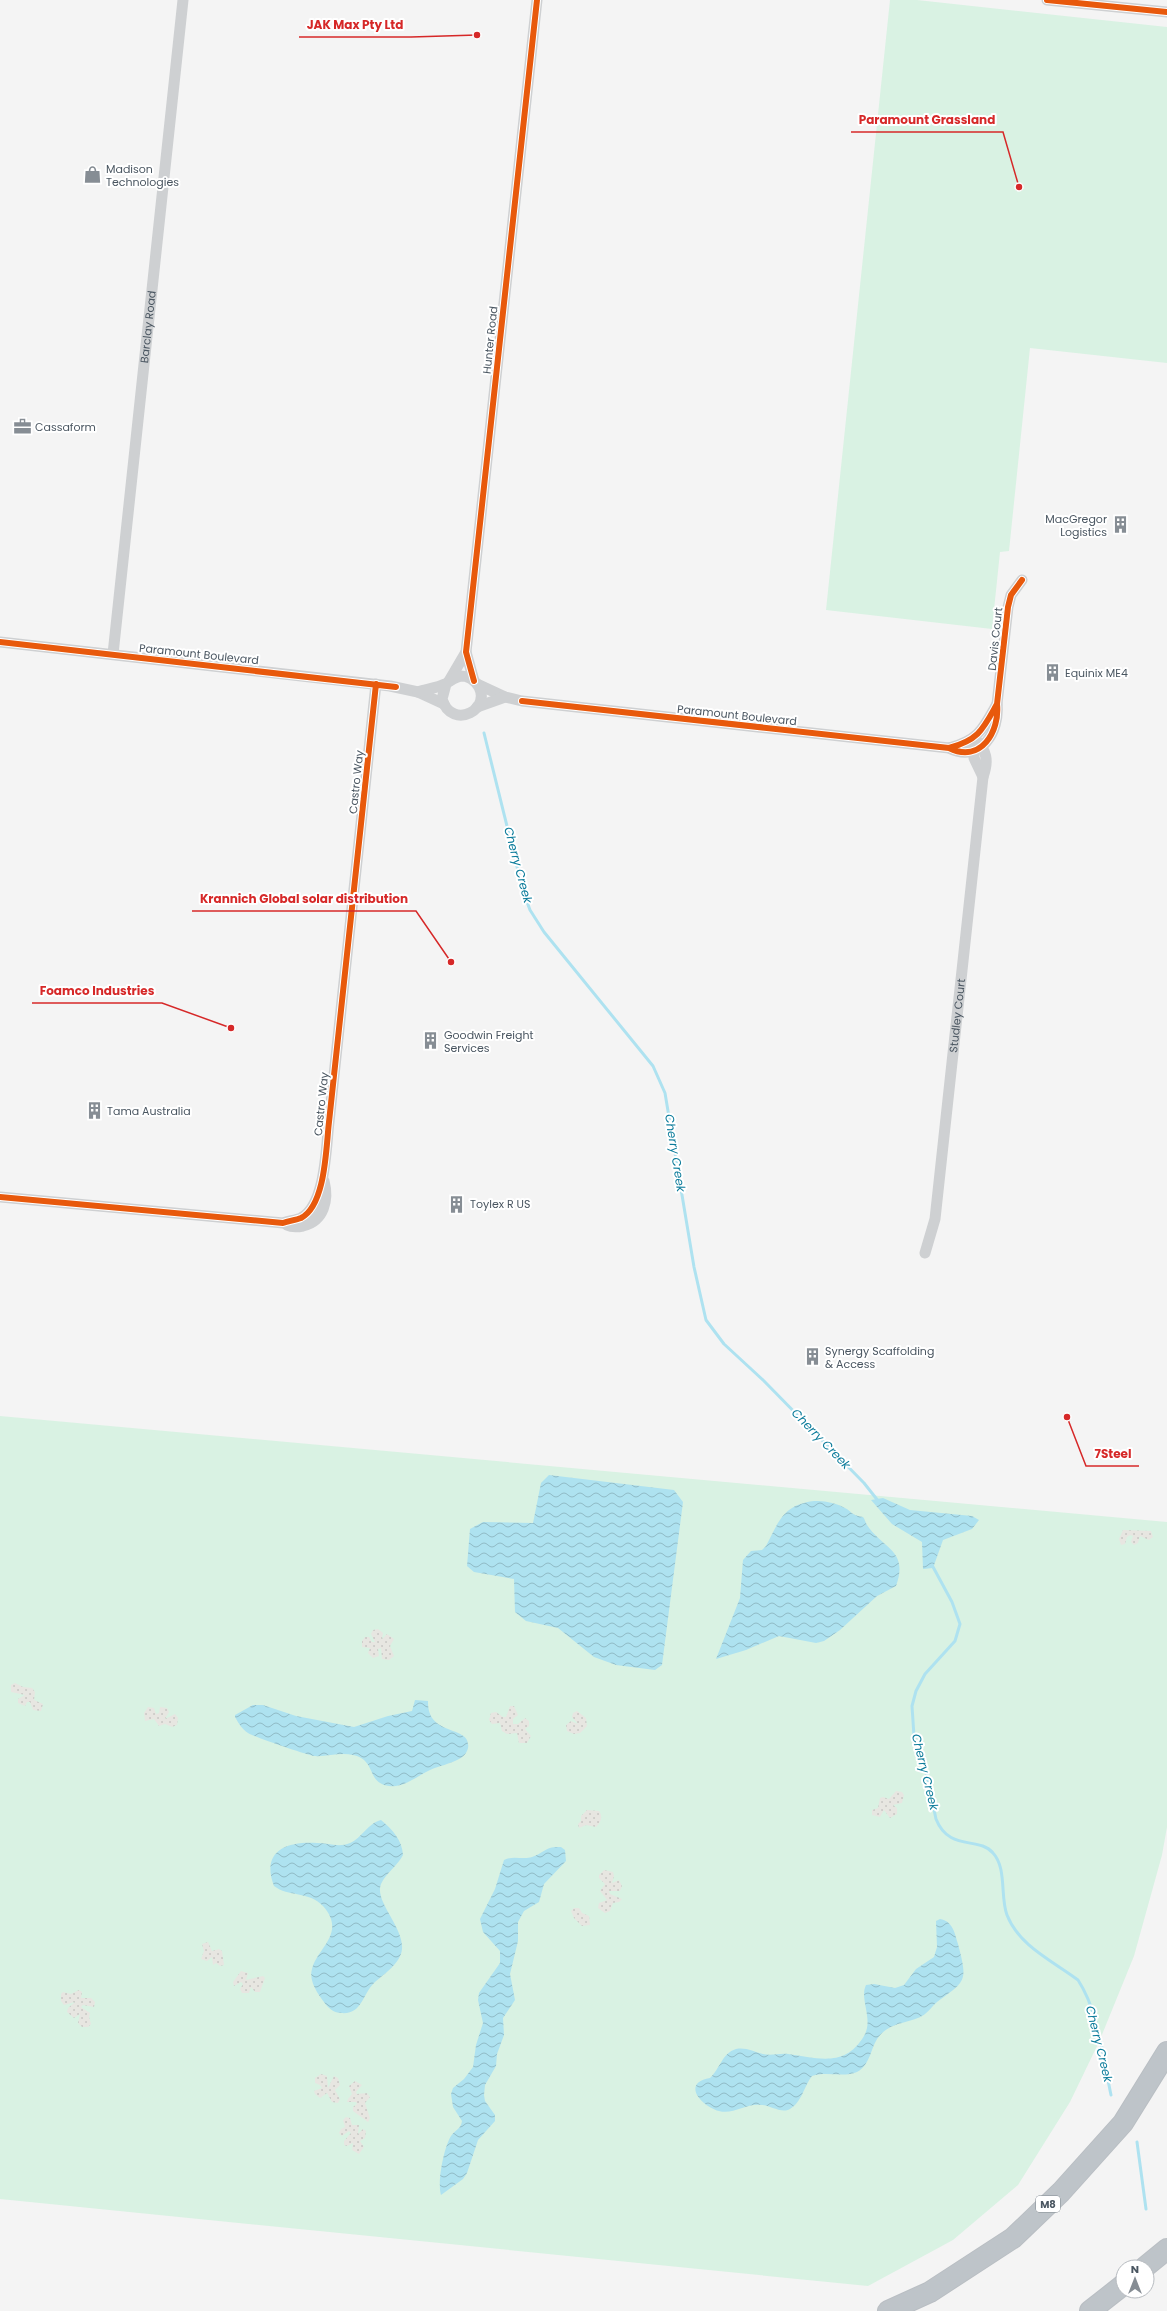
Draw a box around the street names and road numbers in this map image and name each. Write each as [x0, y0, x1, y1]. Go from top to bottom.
street label: Barclay Road [136, 290, 160, 364]
street label: Hunter Road [478, 305, 502, 375]
street label: Davis Court [984, 607, 1006, 671]
street label: Paramount Boulevard [138, 640, 260, 668]
street label: Paramount Boulevard [676, 701, 798, 729]
street label: Castro Way [345, 748, 367, 815]
street label: Studley Court [945, 978, 969, 1053]
street label: Castro Way [310, 1070, 332, 1137]
road number: M8 [1036, 2196, 1060, 2212]

